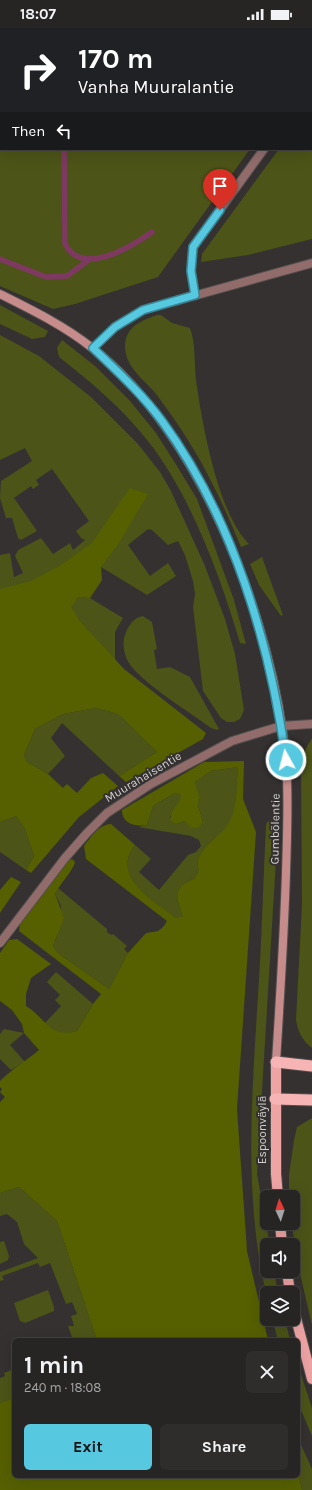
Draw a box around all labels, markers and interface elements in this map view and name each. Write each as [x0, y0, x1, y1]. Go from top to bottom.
text: 18:07 [20, 5, 56, 23]
text: 170 m [78, 42, 153, 75]
icon: right [12, 44, 64, 96]
text: Vanha Muuralantie [78, 76, 234, 98]
icon: left [53, 120, 75, 142]
text: Then [12, 122, 45, 140]
pin [203, 169, 237, 210]
icon: arrive [209, 175, 231, 197]
position arrow [265, 739, 307, 781]
street label: Muurahaisentie [102, 749, 184, 805]
street label: Gumbölentie [267, 793, 283, 865]
street label: Espoonväylä [255, 1096, 269, 1164]
north arrow [260, 1190, 300, 1230]
map controls [260, 1190, 300, 1326]
button: sound [260, 1238, 300, 1278]
button: layers [260, 1286, 300, 1326]
text: 1 min [24, 1351, 84, 1379]
button: close [246, 1351, 288, 1393]
text: 240 m · 18:08 [24, 1380, 101, 1395]
button: Exit [24, 1424, 152, 1470]
button: Share [160, 1424, 288, 1470]

